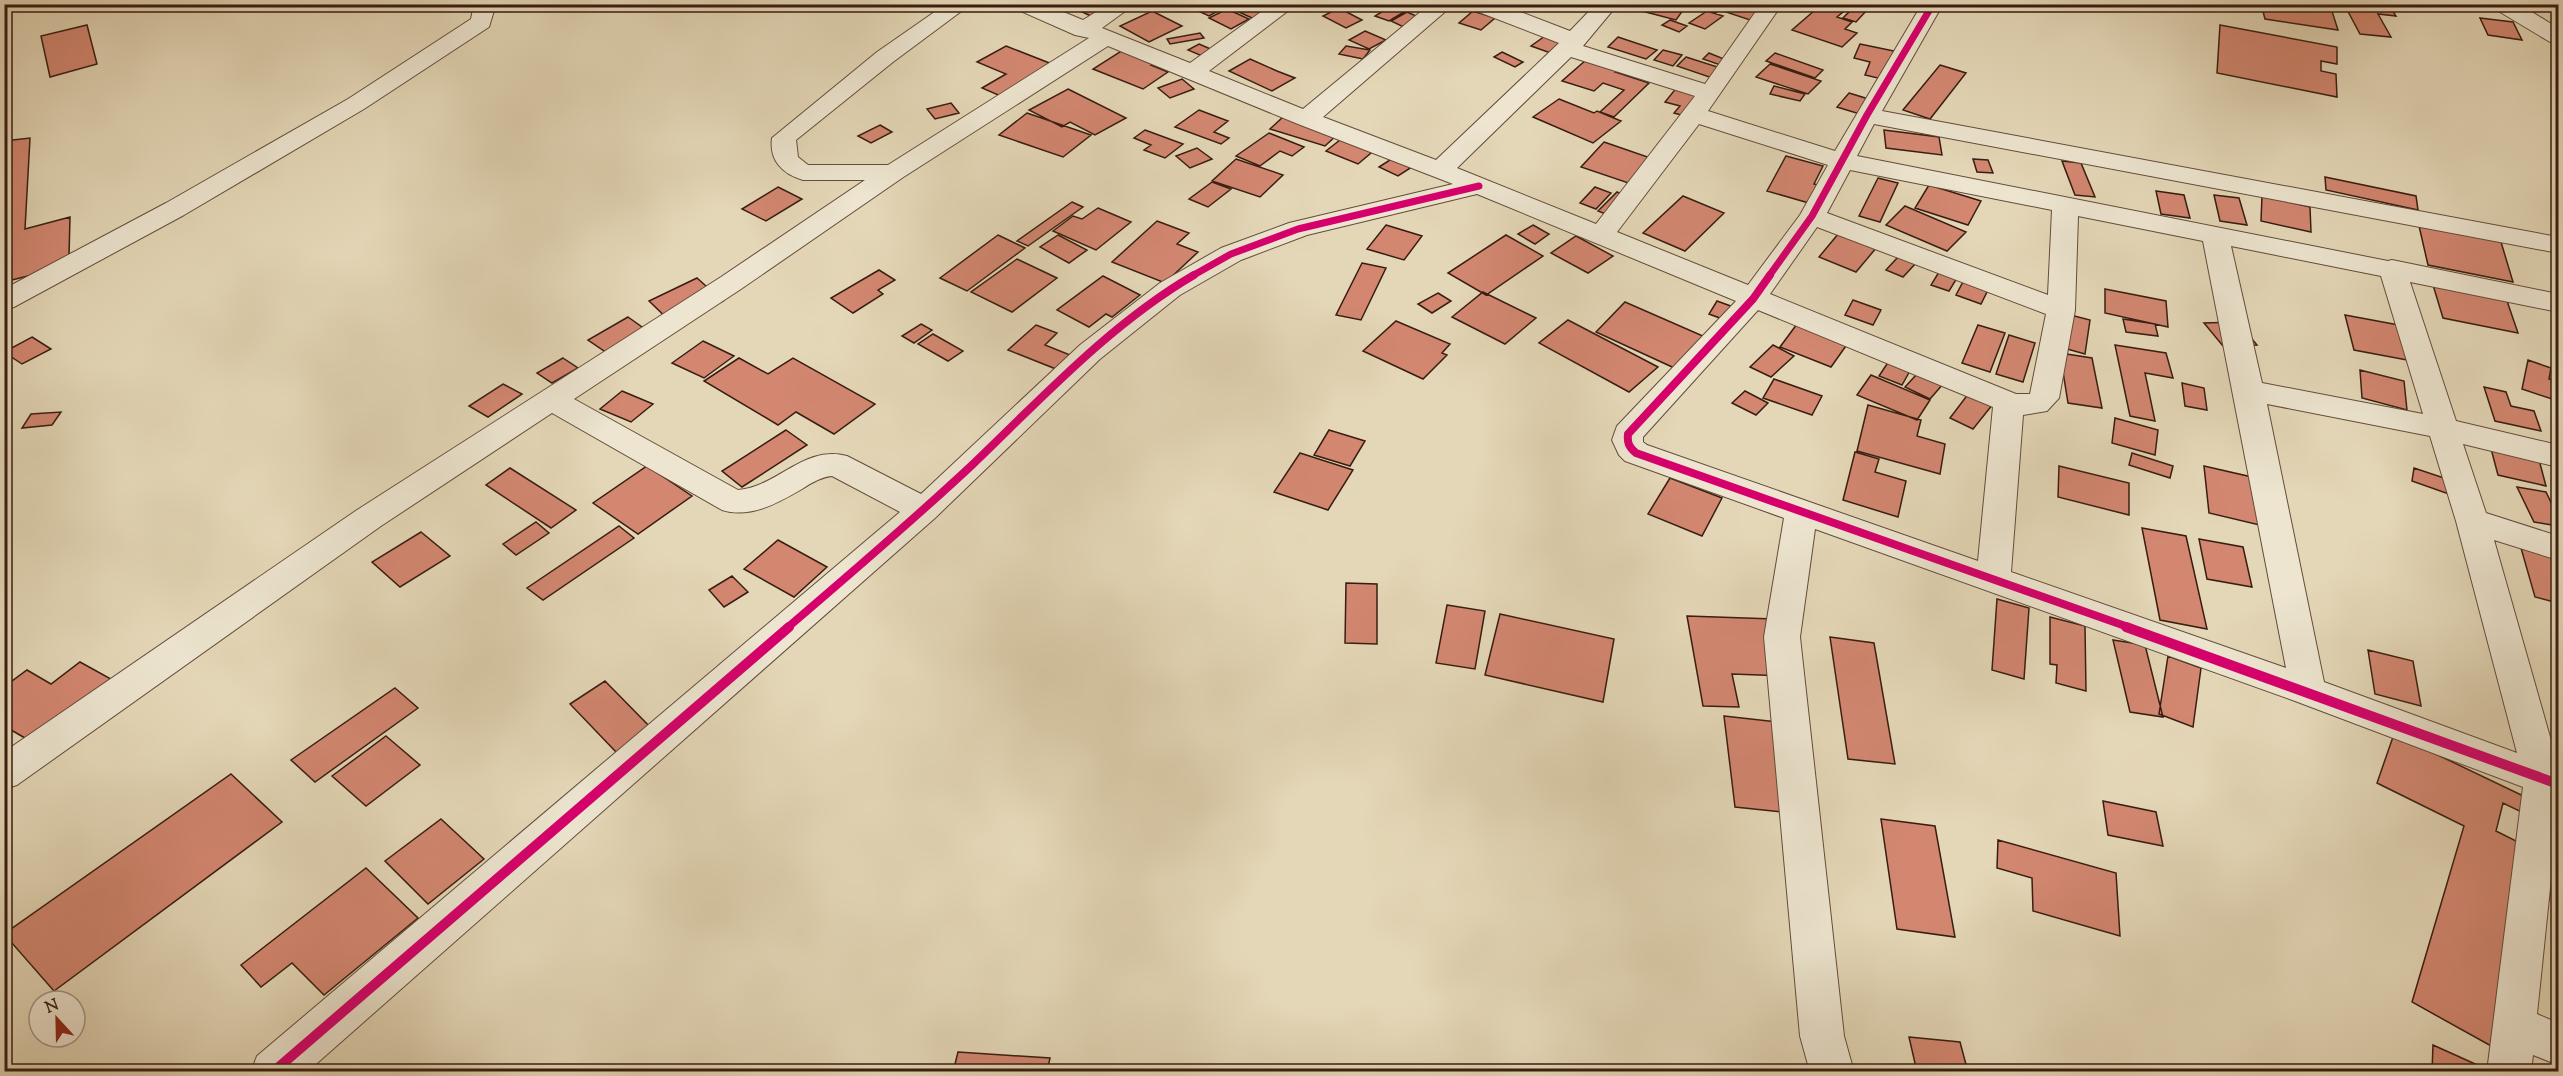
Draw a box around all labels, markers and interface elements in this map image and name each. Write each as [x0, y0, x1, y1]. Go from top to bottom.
north arrow [27, 989, 87, 1049]
text: N [42, 994, 63, 1020]

